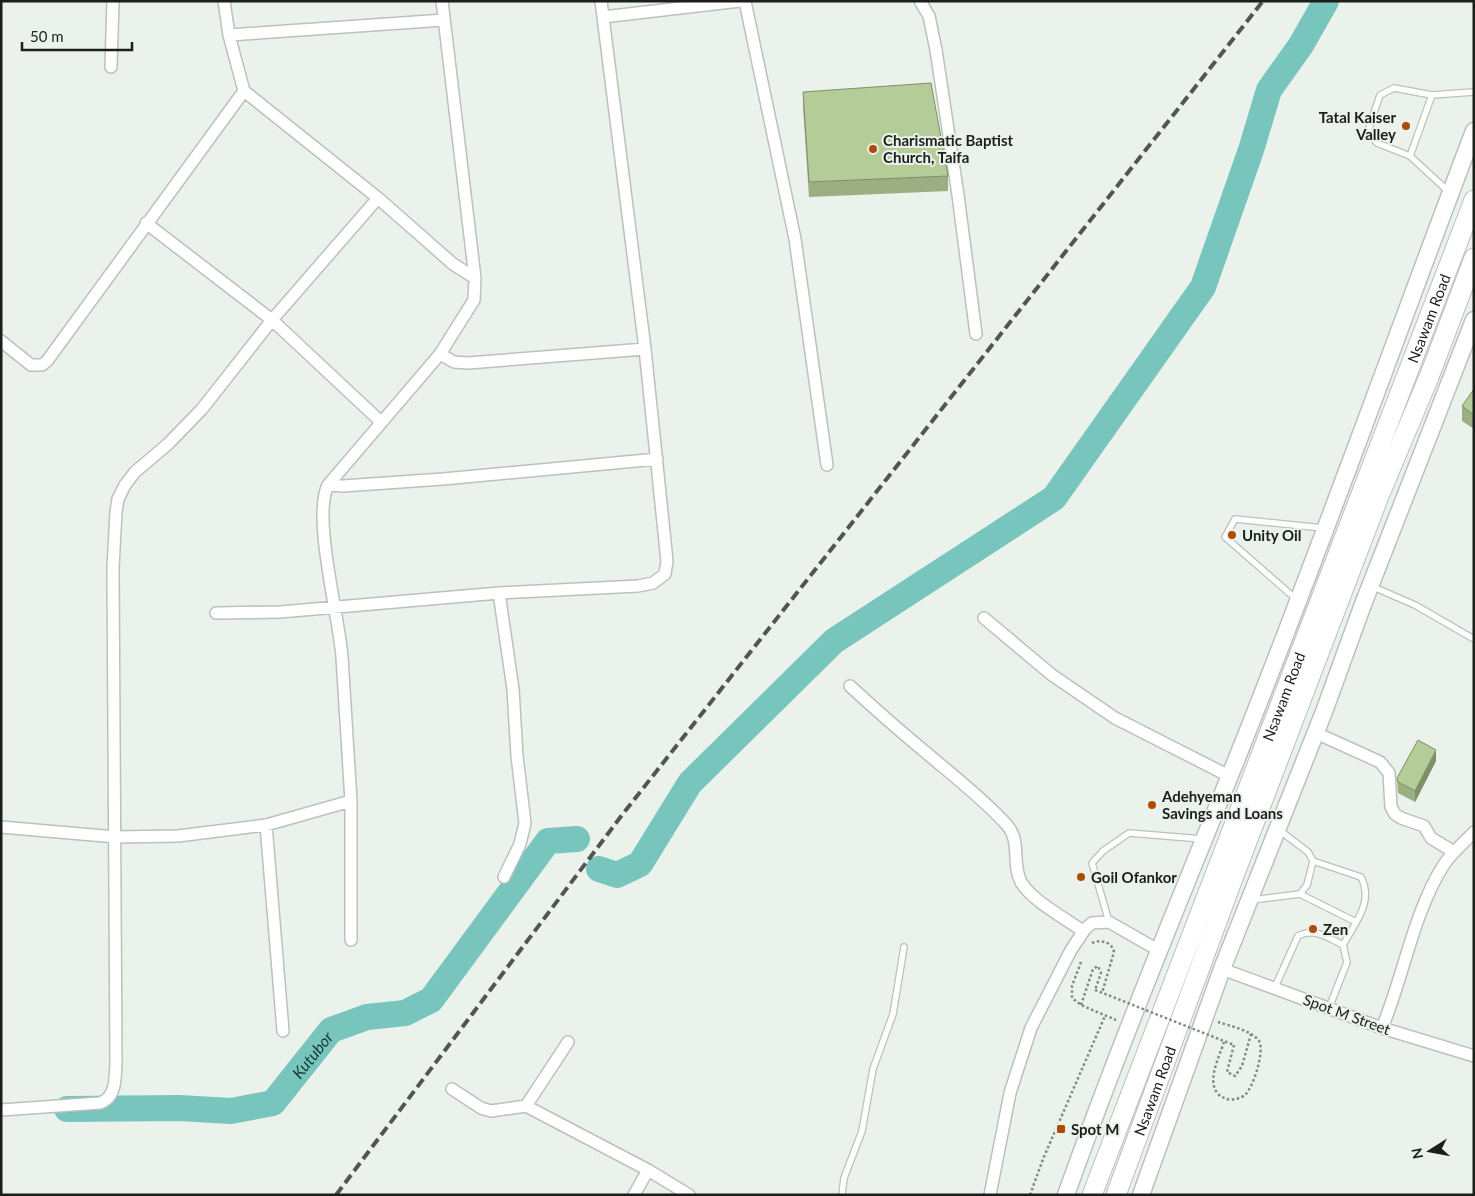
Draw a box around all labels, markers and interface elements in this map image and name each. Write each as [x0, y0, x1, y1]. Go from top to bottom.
scale bar [22, 20, 132, 52]
text: 50 m [30, 27, 64, 45]
place label: Tatal Kaiser Valley [1319, 108, 1396, 143]
marker: Tatal Kaiser Valley [1400, 120, 1412, 132]
place label: Charismatic Baptist Church, Taifa [883, 131, 1014, 166]
marker: Charismatic Baptist Church, Taifa [867, 143, 879, 155]
street label: Nsawam Road [1403, 271, 1454, 365]
place label: Unity Oil [1242, 526, 1301, 544]
marker: Unity Oil [1226, 529, 1238, 541]
street label: Nsawam Road [1258, 649, 1309, 744]
place label: Adehyeman Savings and Loans [1161, 787, 1283, 822]
marker: Adehyeman Savings and Loans [1146, 799, 1158, 811]
place label: Goil Ofankor [1091, 868, 1177, 886]
marker: Goil Ofankor [1075, 871, 1087, 883]
place label: Zen [1323, 920, 1348, 938]
marker: Zen [1307, 923, 1319, 935]
street label: Spot M Street [1301, 990, 1394, 1038]
water label: Kutubor [287, 1027, 336, 1082]
street label: Nsawam Road [1130, 1044, 1179, 1138]
place label: Spot M [1071, 1120, 1119, 1138]
marker: Spot M [1055, 1123, 1067, 1135]
north arrow [1405, 1126, 1455, 1176]
text: N [1407, 1147, 1426, 1160]

